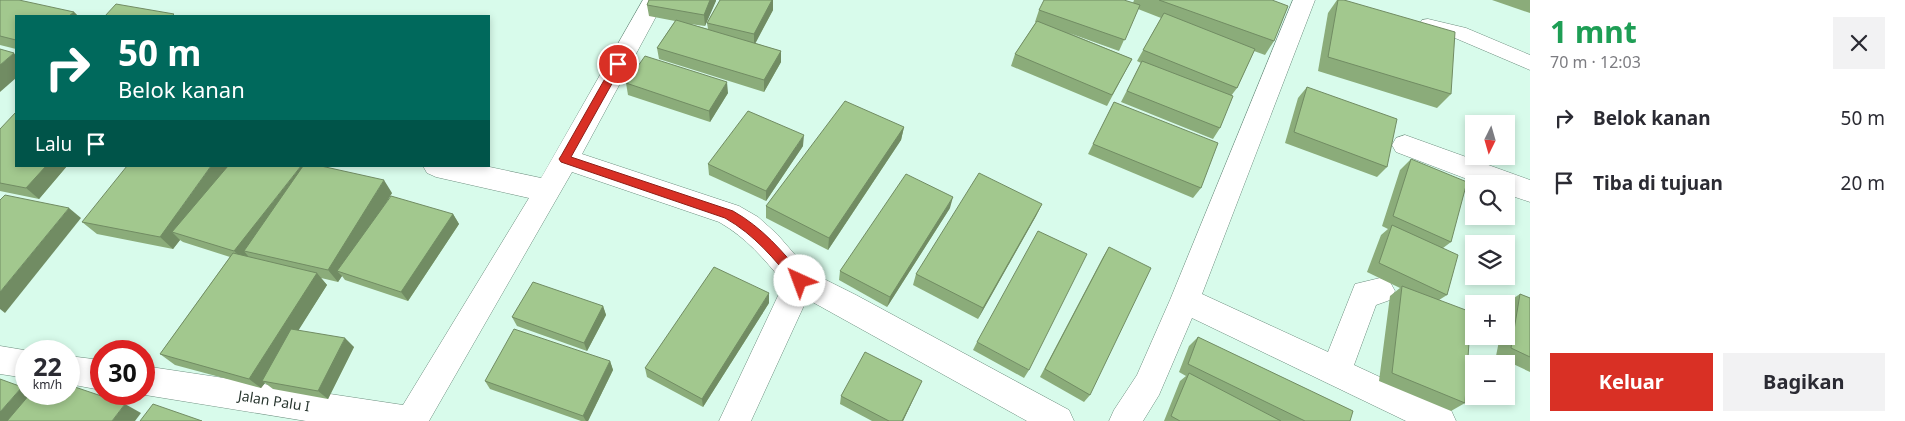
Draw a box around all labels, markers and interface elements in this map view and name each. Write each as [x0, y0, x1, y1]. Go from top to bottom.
text: 1 mnt [1550, 11, 1637, 52]
button: close [1833, 17, 1885, 69]
text: 50 m [118, 29, 201, 76]
icon: right [35, 35, 100, 100]
pin [597, 43, 639, 85]
icon: arrive [604, 50, 632, 78]
text: 70 m · 12:03 [1550, 51, 1641, 73]
text: Belok kanan [118, 74, 245, 104]
icon: right [1550, 104, 1578, 132]
text: Belok kanan [1593, 105, 1710, 131]
text: 50 m [1841, 105, 1885, 131]
north arrow [1465, 115, 1515, 165]
map controls [1465, 115, 1515, 405]
icon: arrive [82, 130, 110, 158]
text: Lalu [35, 131, 72, 157]
icon: arrive [1550, 169, 1578, 197]
text: Tiba di tujuan [1593, 170, 1723, 196]
text: 20 m [1841, 170, 1885, 196]
button: search [1465, 175, 1515, 225]
button: layers [1465, 235, 1515, 285]
position arrow [773, 254, 825, 306]
button: + [1465, 295, 1515, 345]
speed limit sign: 30 [90, 340, 155, 405]
text: 22 [33, 349, 62, 383]
button: Keluar [1550, 353, 1713, 411]
button: Bagikan [1723, 353, 1885, 411]
button: − [1465, 355, 1515, 405]
text: km/h [33, 376, 62, 393]
street label: Jalan Palu I [235, 385, 312, 416]

